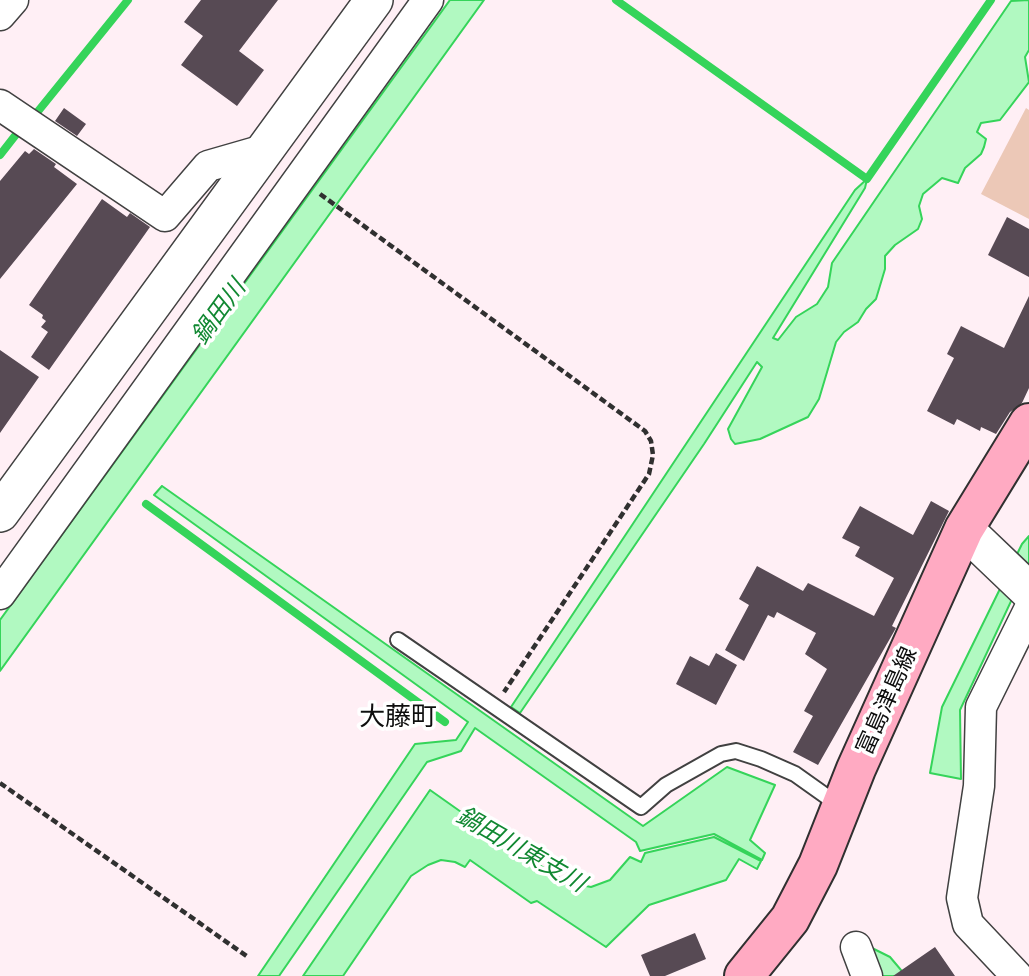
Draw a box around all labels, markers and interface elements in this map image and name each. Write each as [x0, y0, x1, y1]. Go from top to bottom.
water label: 鍋田川 [186, 274, 252, 350]
street label: 富島津島線 [851, 643, 923, 759]
district label: 大藤町 [359, 701, 437, 733]
water label: 鍋田川東支川 [451, 802, 591, 898]

